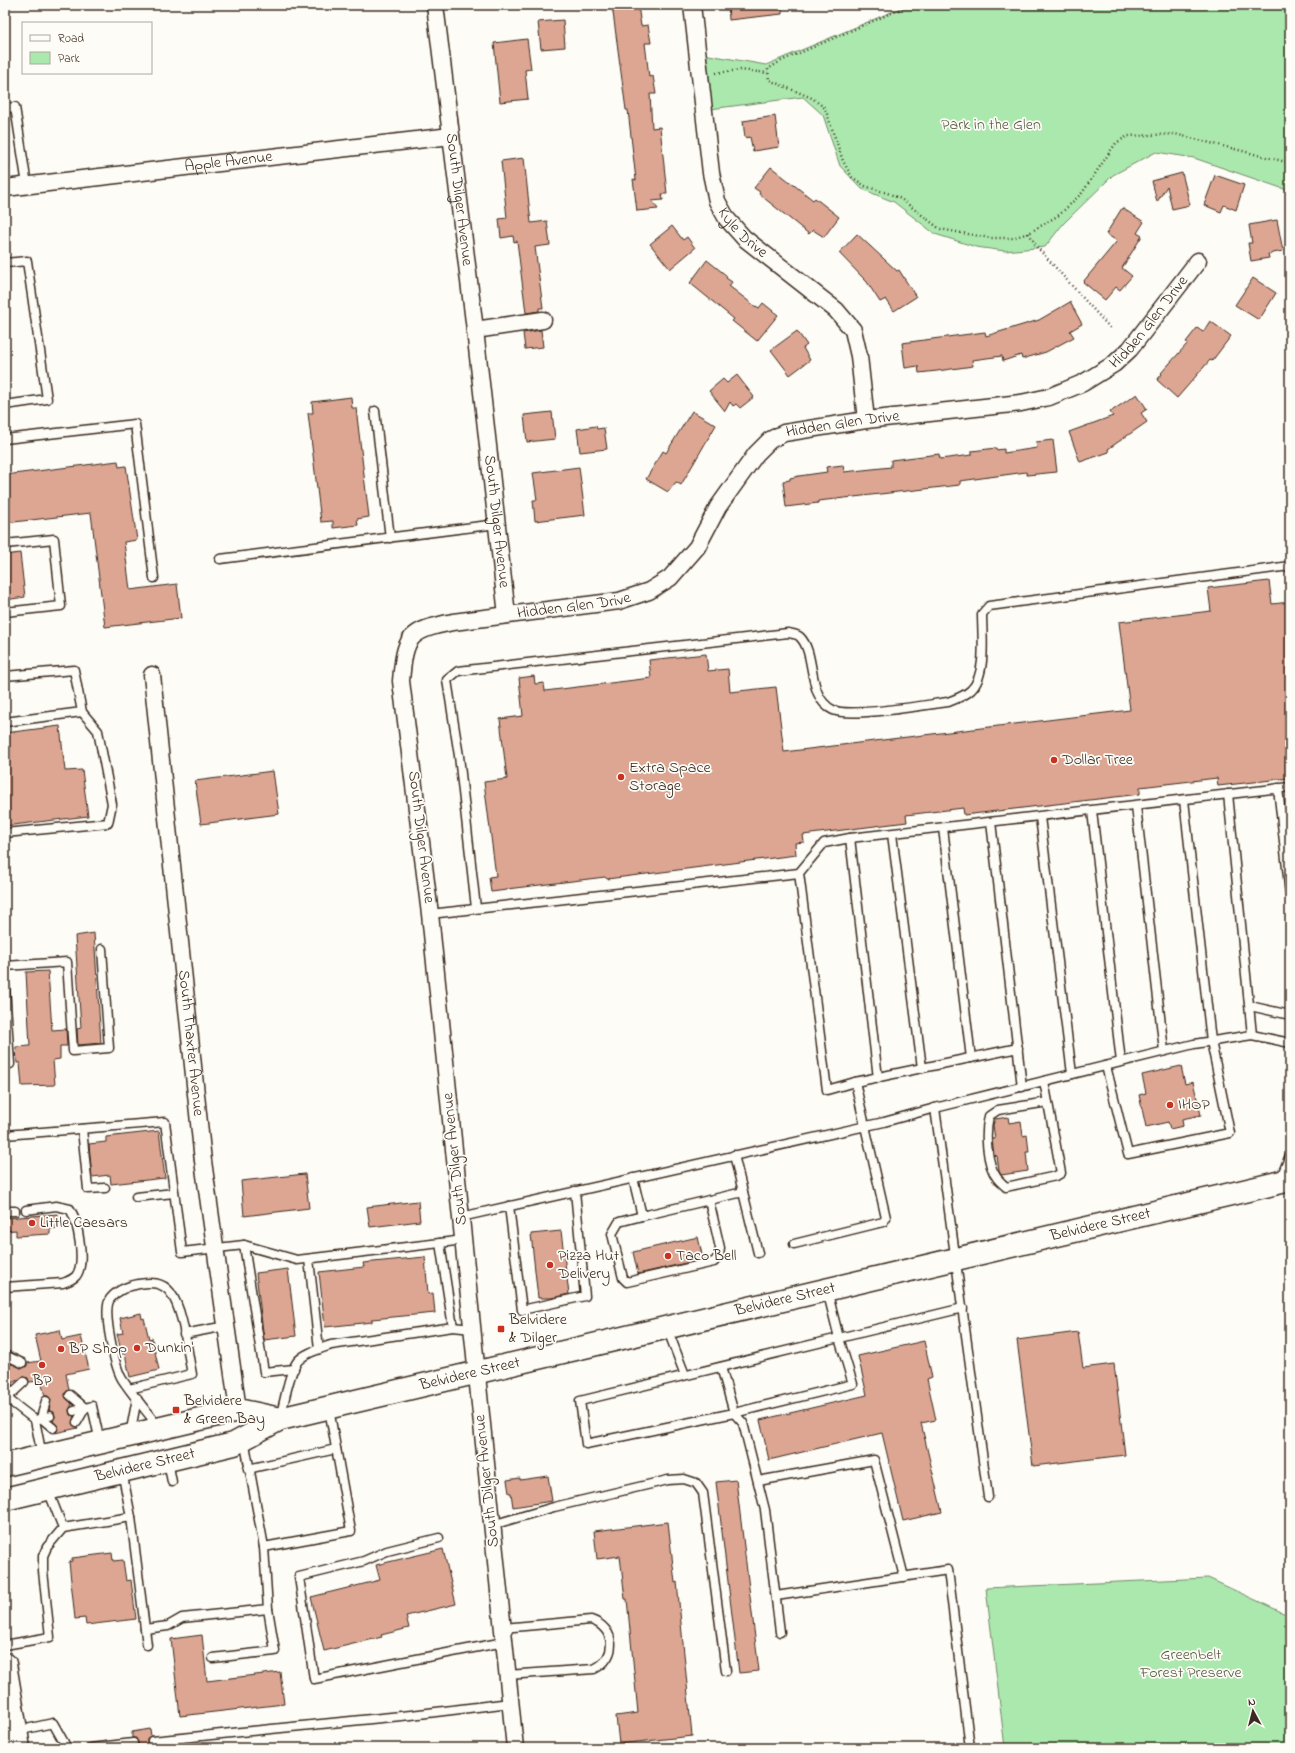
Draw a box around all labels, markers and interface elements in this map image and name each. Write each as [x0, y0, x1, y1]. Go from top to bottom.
legend [22, 22, 152, 74]
text: Road [58, 30, 84, 48]
text: Park [58, 50, 80, 68]
park label: Park in the Glen [941, 113, 1041, 137]
street label: South Dilger Avenue [439, 132, 479, 268]
street label: Apple Avenue [183, 145, 275, 179]
street label: Kyle Drive [711, 203, 773, 265]
street label: Hidden Glen Drive [1104, 270, 1195, 375]
street label: Hidden Glen Drive [784, 404, 902, 445]
street label: South Dilger Avenue [477, 454, 516, 590]
street label: Hidden Glen Drive [516, 586, 635, 626]
place label: Dollar Tree [1061, 748, 1134, 772]
marker: Dollar Tree [1049, 755, 1059, 765]
place label: Extra Space Storage [629, 756, 712, 798]
street label: South Dilger Avenue [401, 769, 441, 905]
marker: Extra Space Storage [616, 772, 626, 782]
street label: South Thaxter Avenue [171, 969, 210, 1118]
street label: South Dilger Avenue [436, 1091, 474, 1226]
place label: IHOP [1178, 1093, 1211, 1117]
marker: IHOP [1165, 1100, 1175, 1110]
street label: Belvidere Street [1047, 1201, 1154, 1249]
place label: Little Caesars [40, 1211, 128, 1235]
marker: Little Caesars [27, 1218, 37, 1228]
place label: Pizza Hut Delivery [557, 1244, 620, 1286]
place label: Taco Bell [676, 1244, 737, 1268]
marker: Taco Bell [663, 1251, 673, 1261]
marker: Pizza Hut Delivery [545, 1260, 555, 1270]
street label: Belvidere Street [732, 1276, 838, 1323]
place label: Belvidere & Dilger [508, 1308, 568, 1350]
marker: Belvidere & Dilger [496, 1324, 506, 1334]
place label: Dunkin' [144, 1336, 194, 1360]
place label: BP Shop [68, 1337, 127, 1361]
marker: Dunkin' [132, 1343, 142, 1353]
marker: BP Shop [56, 1344, 66, 1354]
street label: Belvidere Street [416, 1350, 523, 1398]
marker: BP [37, 1360, 47, 1370]
place label: BP [31, 1369, 52, 1393]
place label: Belvidere & Green Bay [183, 1389, 265, 1431]
marker: Belvidere & Green Bay [171, 1405, 181, 1415]
street label: South Dilger Avenue [468, 1413, 506, 1548]
street label: Belvidere Street [91, 1442, 198, 1489]
park label: Greenbelt Forest Preserve [1139, 1643, 1243, 1685]
north arrow [1233, 1691, 1273, 1731]
text: N [1247, 1694, 1257, 1710]

